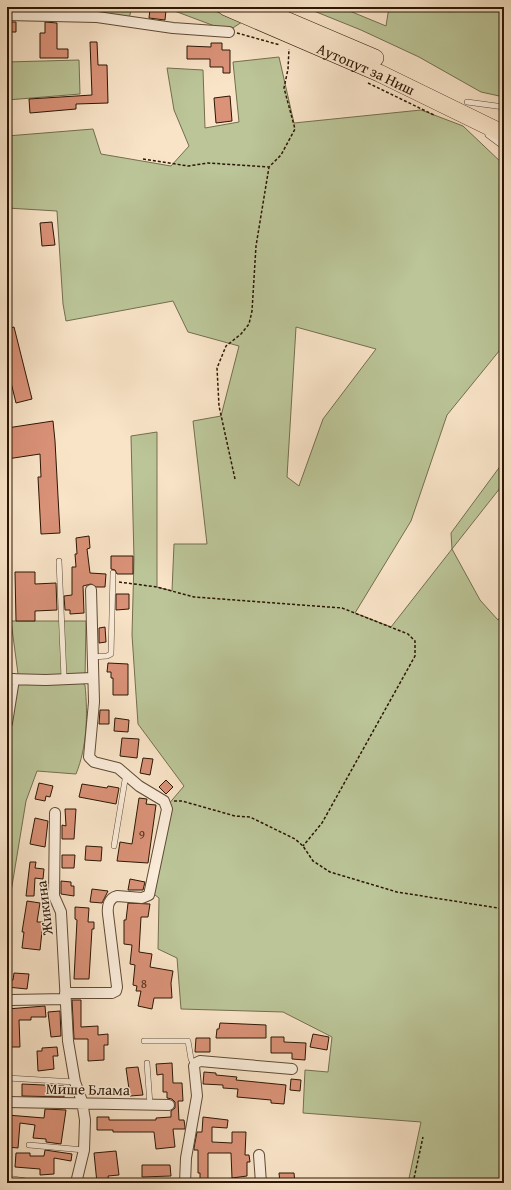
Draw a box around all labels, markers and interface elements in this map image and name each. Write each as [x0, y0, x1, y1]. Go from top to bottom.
street label: Аутопут за Ниш [314, 37, 419, 100]
house number: 9 [139, 825, 145, 844]
street label: Жикина [30, 879, 58, 937]
house number: 8 [141, 974, 147, 993]
street label: Мише Блама [46, 1078, 131, 1100]

